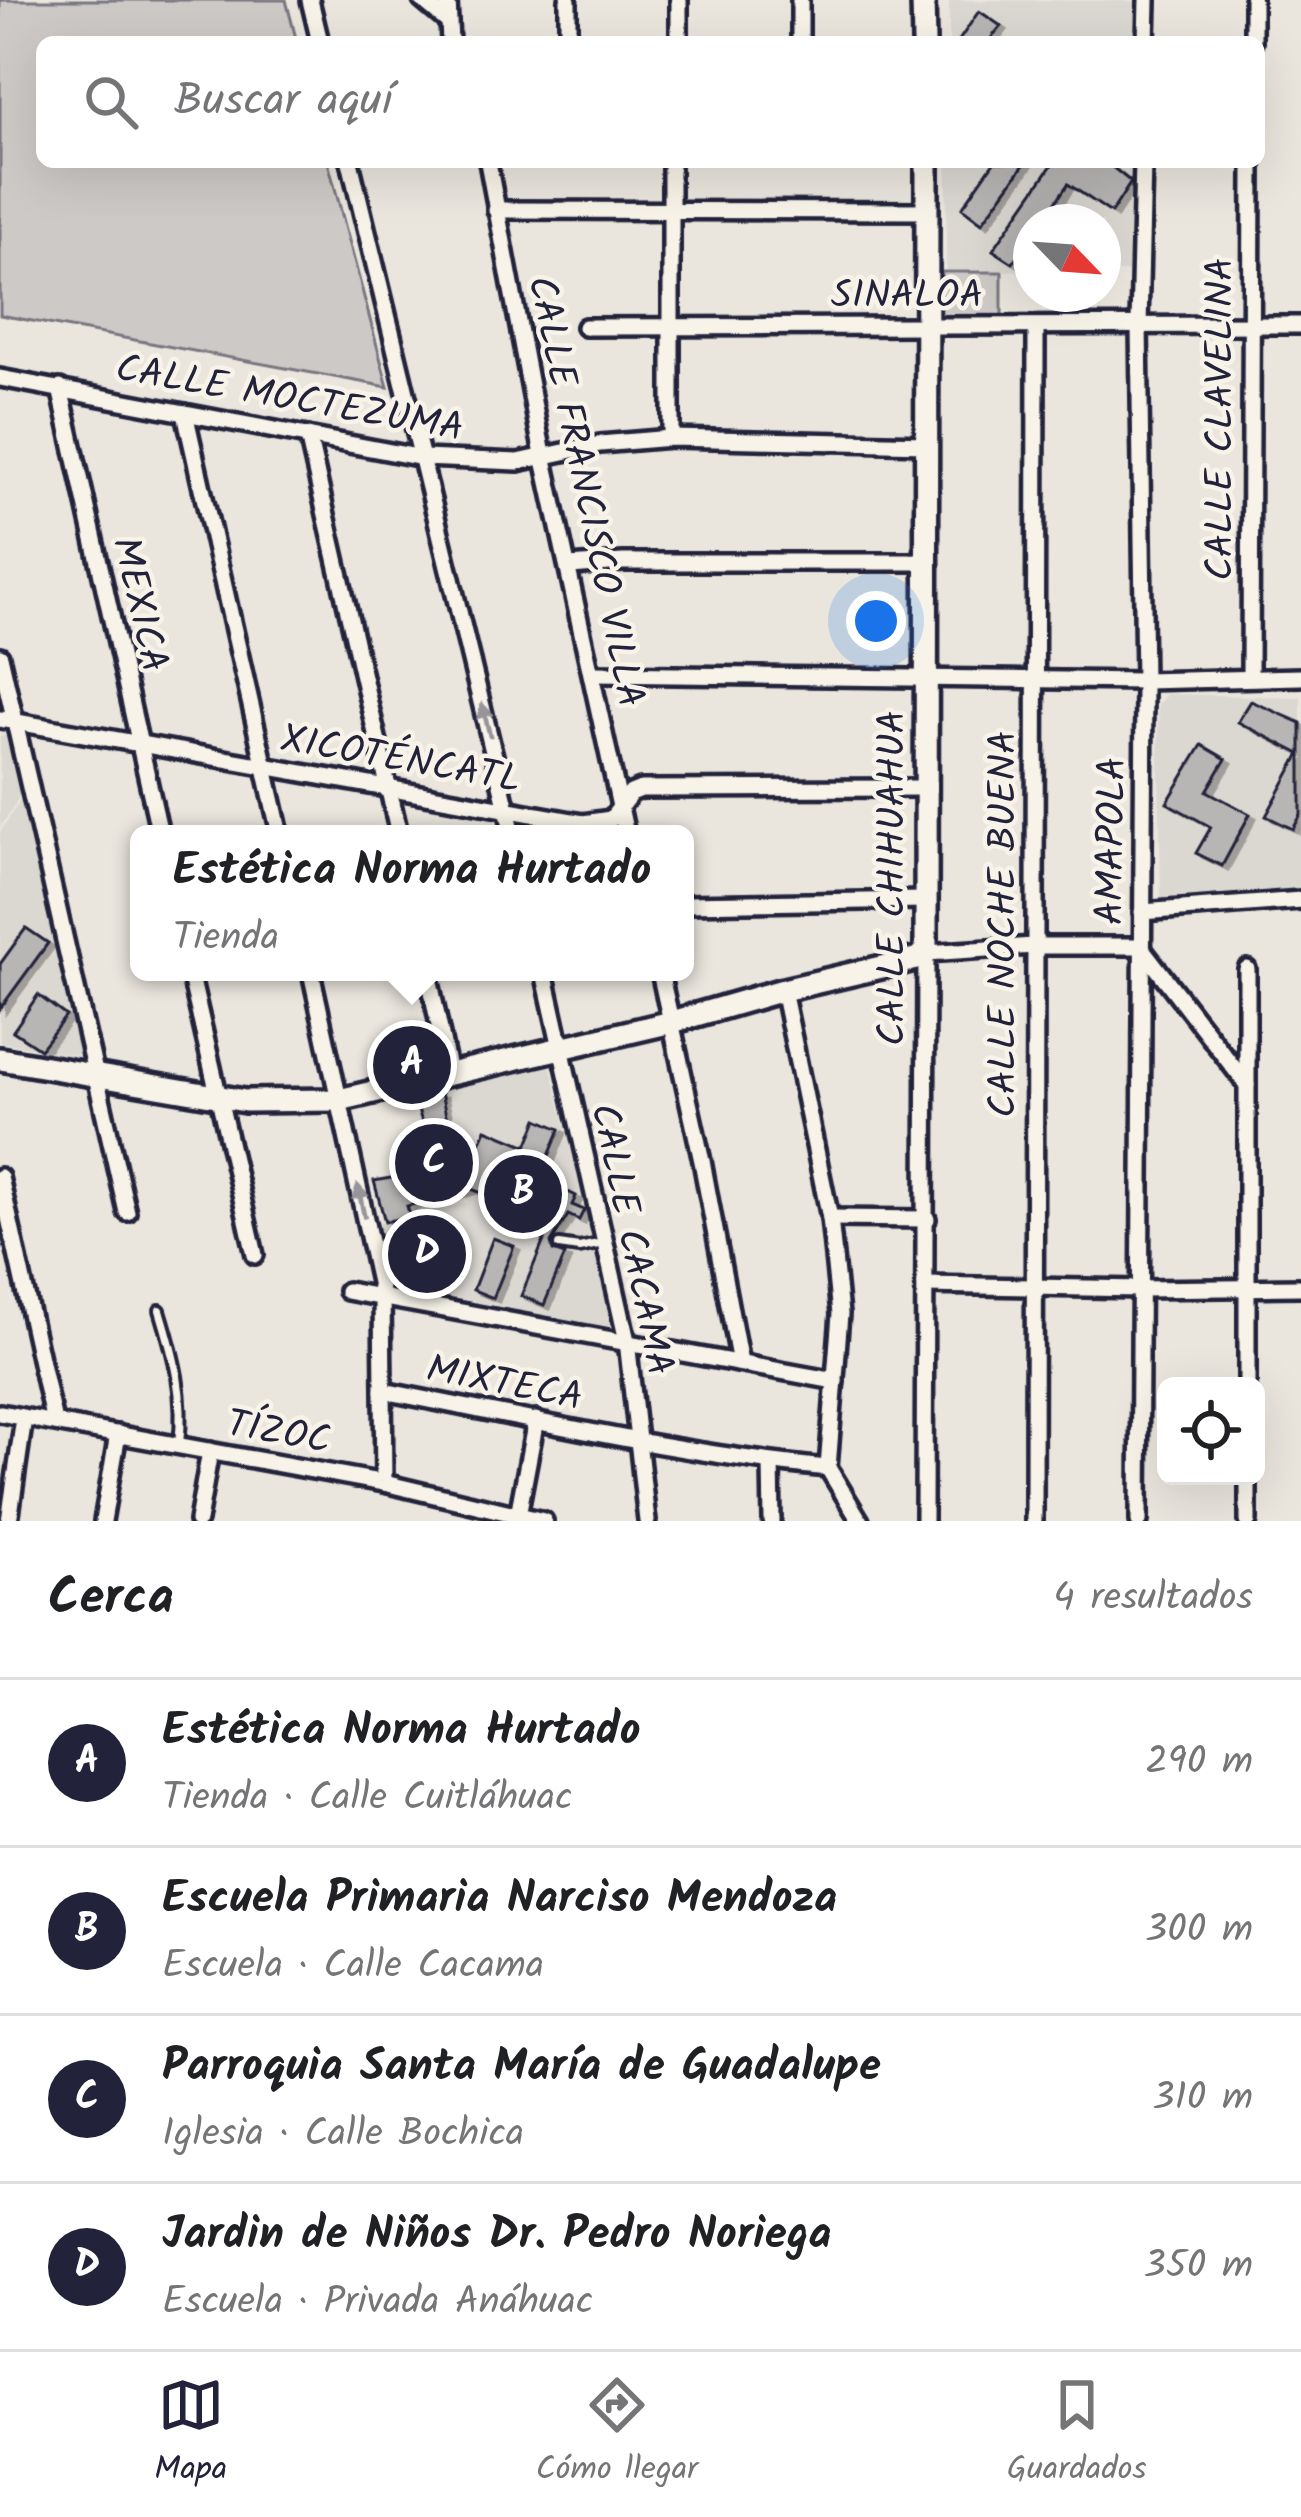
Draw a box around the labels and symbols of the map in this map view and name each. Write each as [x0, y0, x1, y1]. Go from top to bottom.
north arrow [1013, 204, 1121, 312]
street label: CALLE CLAVELINA [1191, 257, 1253, 581]
street label: SINALOA [831, 266, 983, 328]
street label: CALLE FRANCISCO VILLA [508, 270, 660, 713]
street label: CALLE MOCTEZUMA [111, 339, 468, 461]
street label: MEXICA [92, 531, 184, 679]
your location [846, 591, 906, 651]
one-way arrow [476, 702, 495, 739]
street label: XICOTÉNCATL [275, 709, 525, 813]
street label: CALLE CHIHUAHUA [863, 710, 925, 1046]
street label: CALLE NOCHE BUENA [974, 730, 1036, 1118]
street label: AMAPOLA [1081, 756, 1145, 926]
pin: A [373, 1020, 451, 1110]
street label: CALLE CACAMA [571, 1098, 689, 1382]
pin: C [395, 1118, 473, 1208]
pin: B [484, 1149, 562, 1239]
one-way arrow [350, 1181, 369, 1219]
pin: D [388, 1209, 466, 1299]
street label: MIXTECA [421, 1339, 588, 1430]
street label: TÍZOC [222, 1394, 335, 1474]

